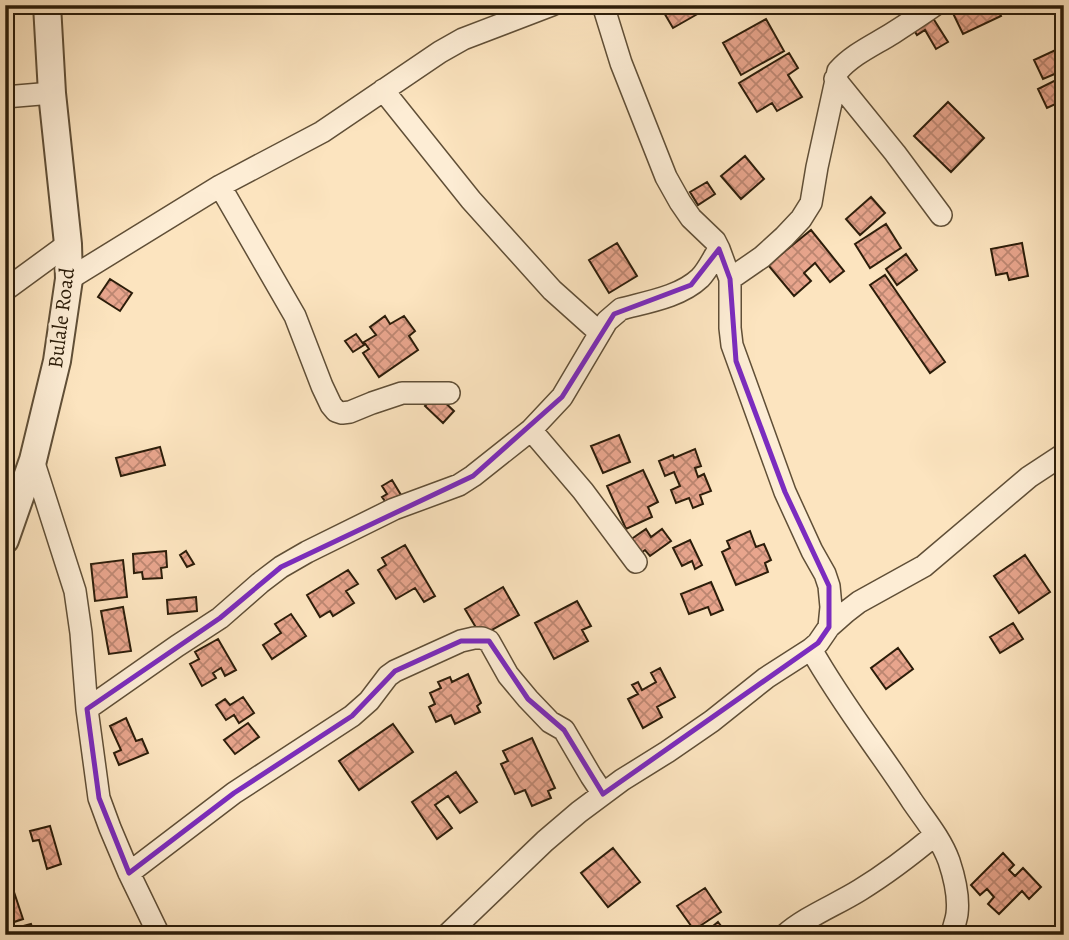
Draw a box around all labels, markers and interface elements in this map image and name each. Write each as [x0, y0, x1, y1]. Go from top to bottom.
street label: Bulale Road [41, 265, 81, 370]

